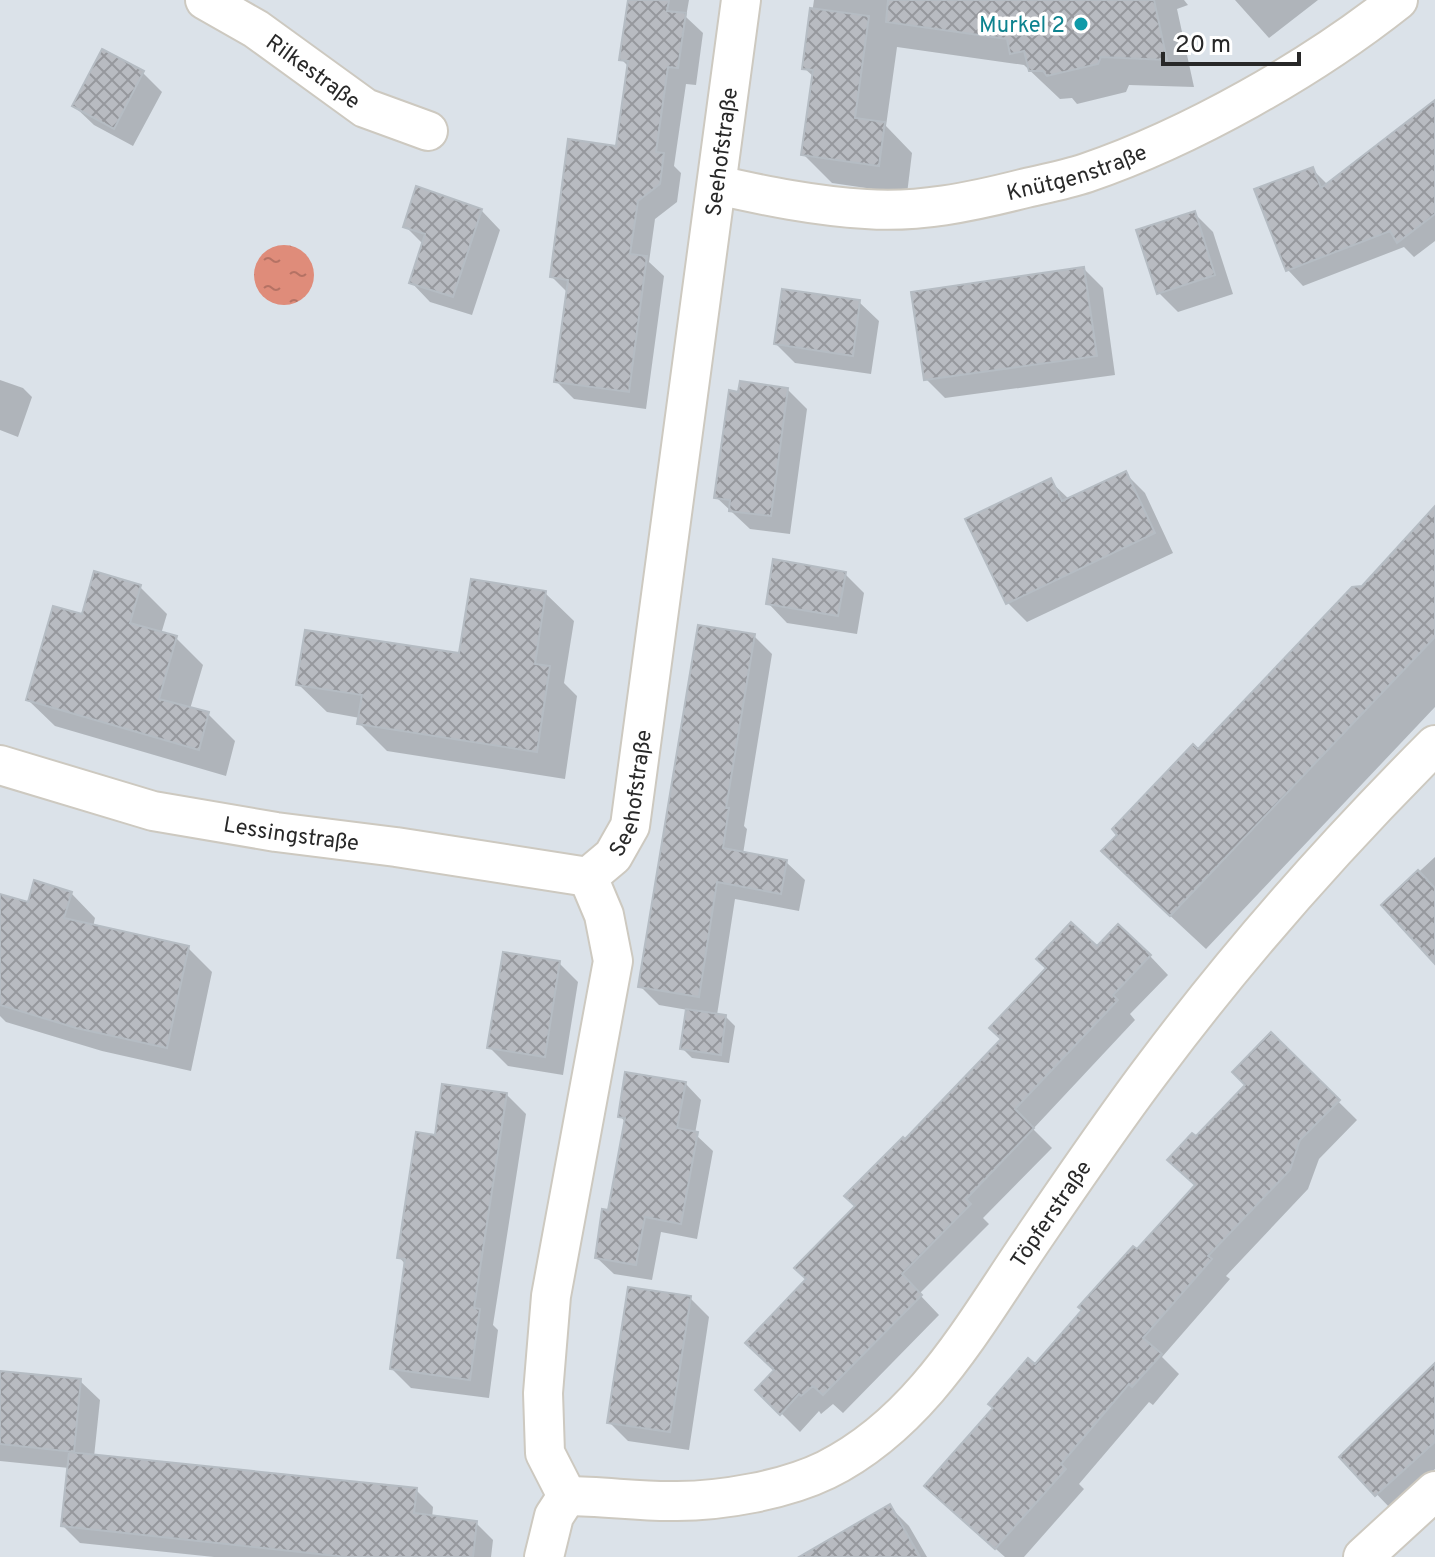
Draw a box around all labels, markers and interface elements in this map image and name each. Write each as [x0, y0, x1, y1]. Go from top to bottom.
place label: Murkel 2 [979, 13, 1065, 40]
marker: Murkel 2 [1072, 15, 1090, 33]
scale bar [1163, 16, 1299, 66]
street label: Rilkestraße [260, 30, 365, 116]
text: 20 m [1175, 31, 1231, 61]
street label: Seehofstraße [701, 86, 745, 218]
street label: Knütgenstraße [1004, 140, 1151, 208]
street label: Seehofstraße [604, 728, 659, 862]
street label: Lessingstraße [221, 812, 360, 858]
street label: Töpferstraße [1006, 1156, 1099, 1274]

